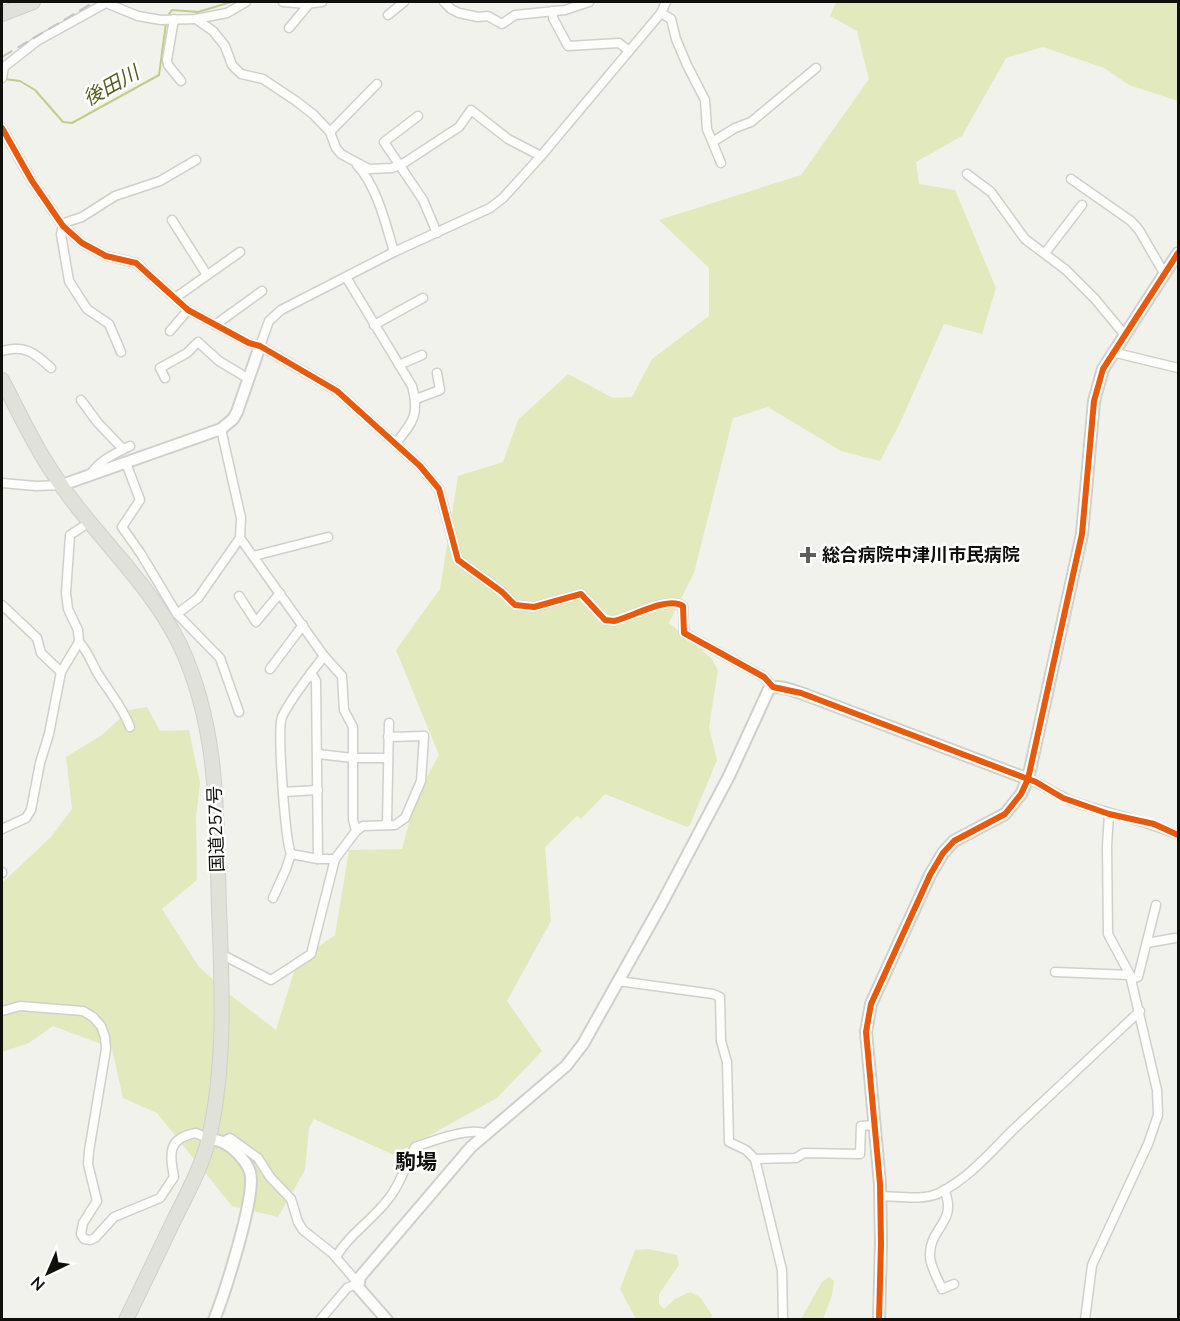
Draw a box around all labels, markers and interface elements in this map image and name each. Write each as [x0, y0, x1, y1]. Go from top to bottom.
water label: 後田川 [78, 59, 146, 112]
place label: 総合病院中津川市民病院 [822, 543, 1020, 567]
marker: 総合病院中津川市民病院 [799, 546, 817, 564]
street label: 国道257号 [202, 785, 230, 873]
district label: 駒場 [395, 1148, 437, 1176]
north arrow [18, 1243, 78, 1303]
text: N [26, 1271, 50, 1295]

